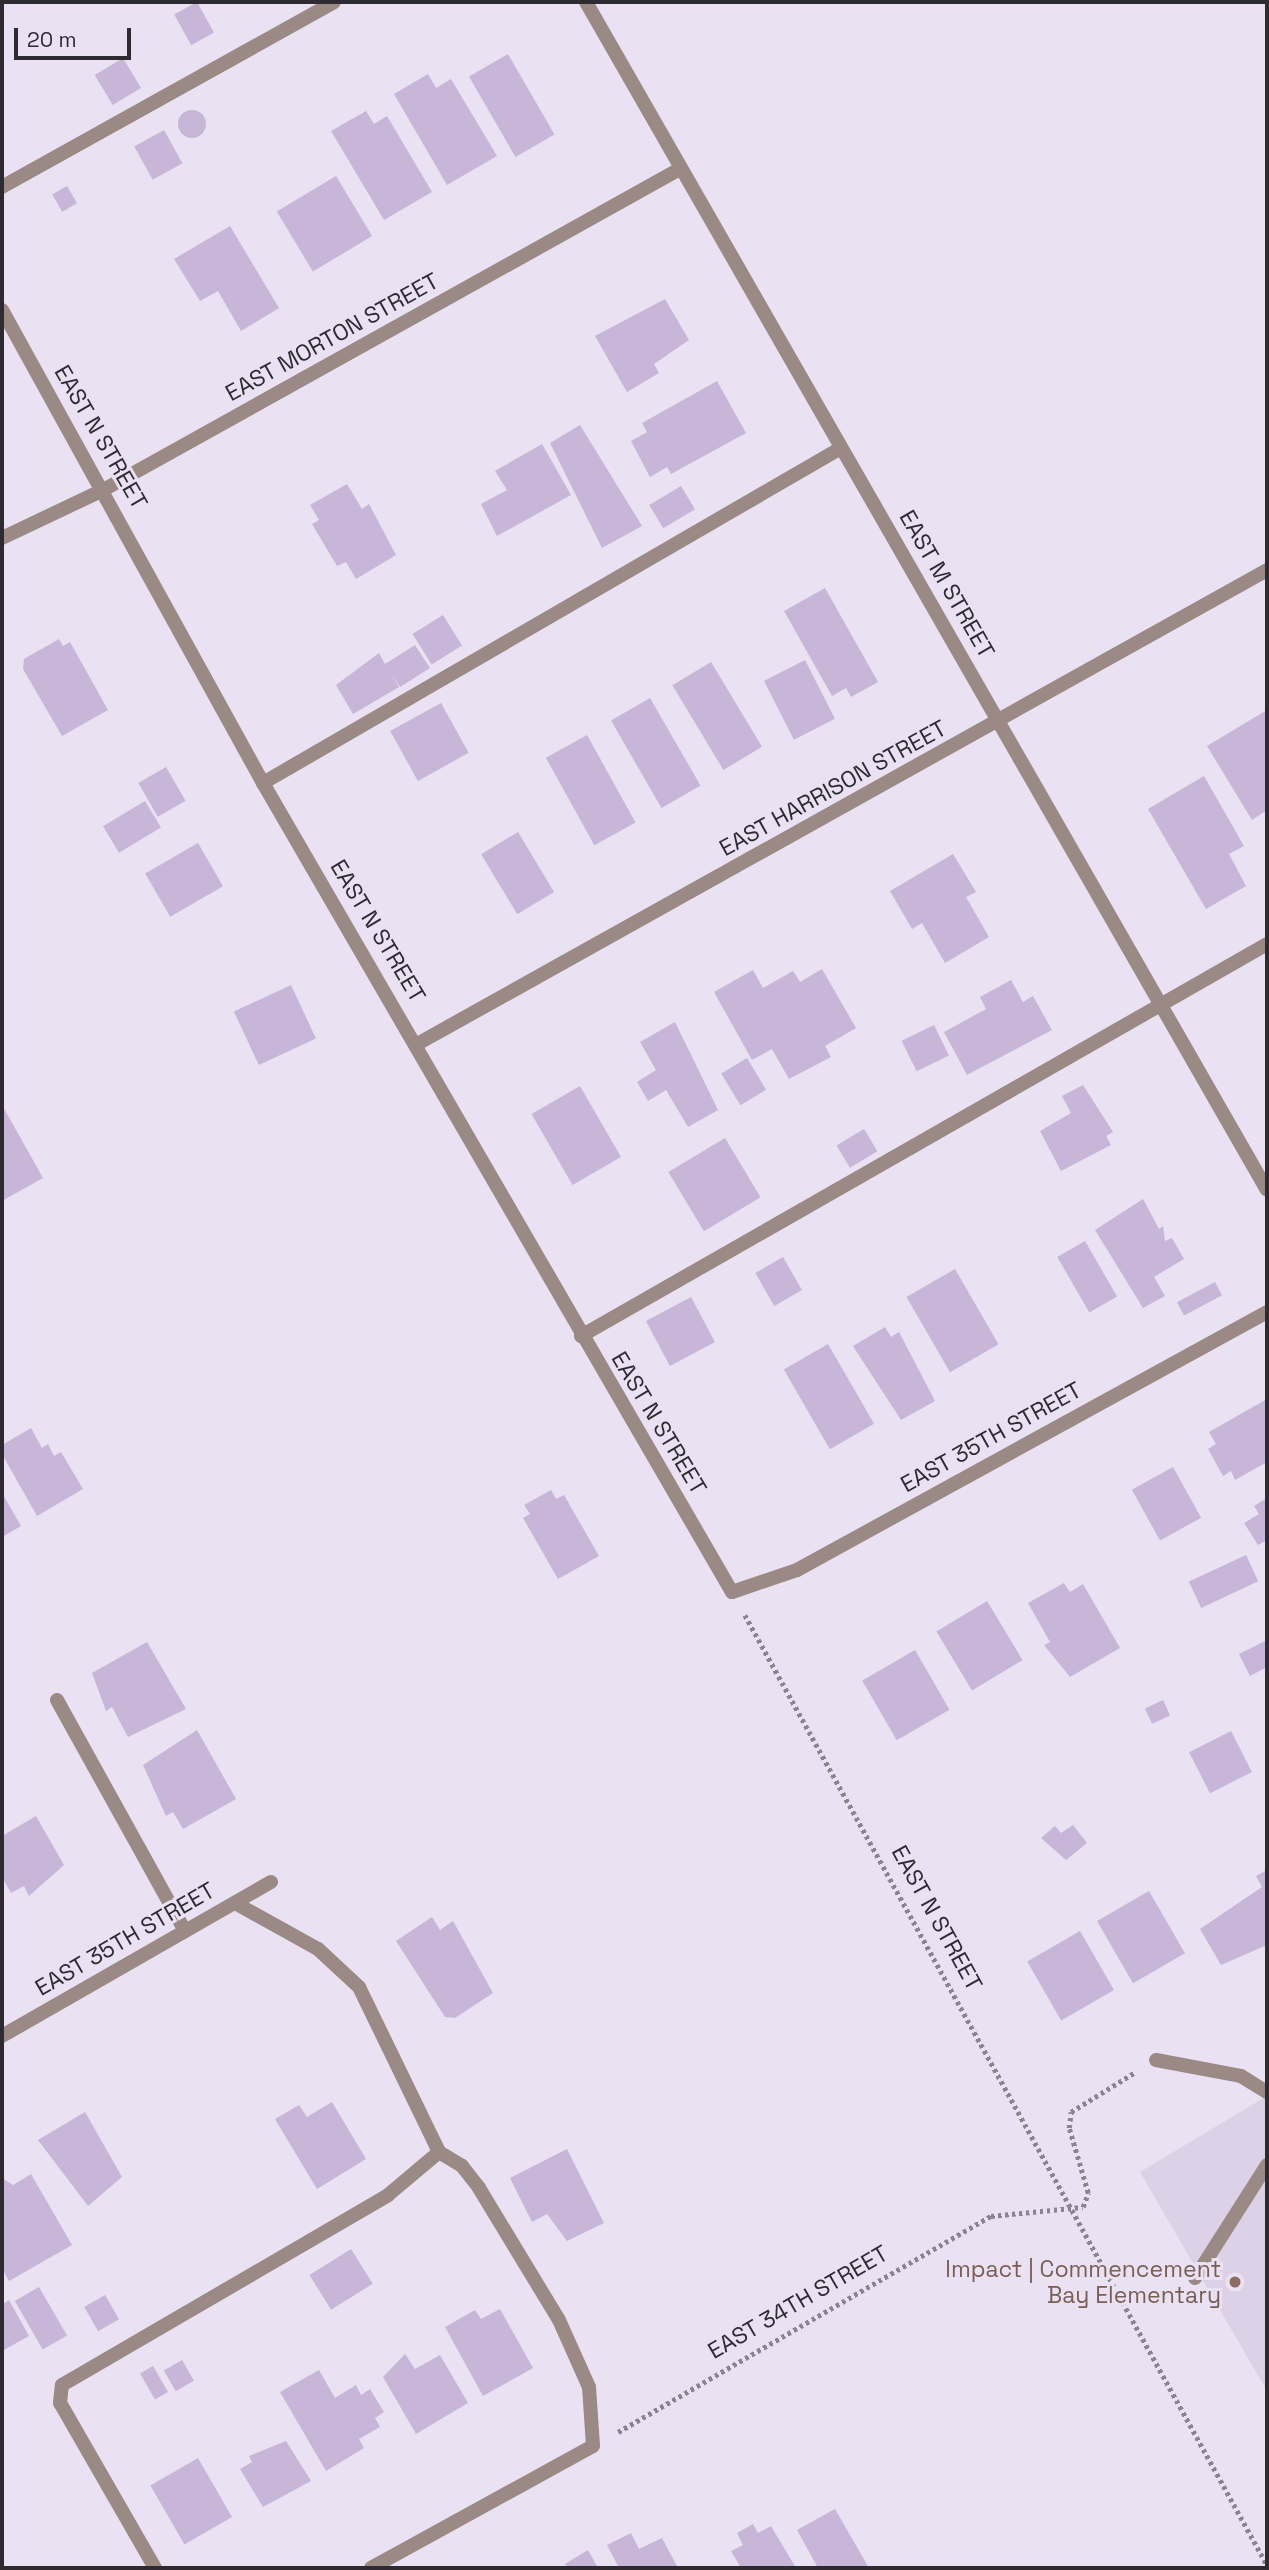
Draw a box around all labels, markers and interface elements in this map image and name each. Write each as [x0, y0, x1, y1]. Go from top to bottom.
scale bar [18, 14, 135, 58]
text: 20 m [27, 26, 77, 53]
street label: EAST MORTON STREET [220, 267, 444, 407]
street label: EAST N STREET [48, 360, 154, 514]
street label: EAST M STREET [893, 505, 1001, 663]
street label: EAST HARRISON STREET [714, 714, 952, 862]
street label: EAST N STREET [324, 854, 432, 1008]
street label: EAST N STREET [605, 1346, 713, 1500]
street label: EAST 35TH STREET [895, 1376, 1087, 1498]
street label: EAST N STREET [886, 1840, 988, 1996]
street label: EAST 35TH STREET [30, 1876, 220, 2002]
street label: EAST 34TH STREET [703, 2239, 893, 2365]
place label: Impact | Commencement Bay Elementary [945, 2255, 1221, 2309]
marker: Impact | Commencement Bay Elementary [1227, 2274, 1243, 2290]

